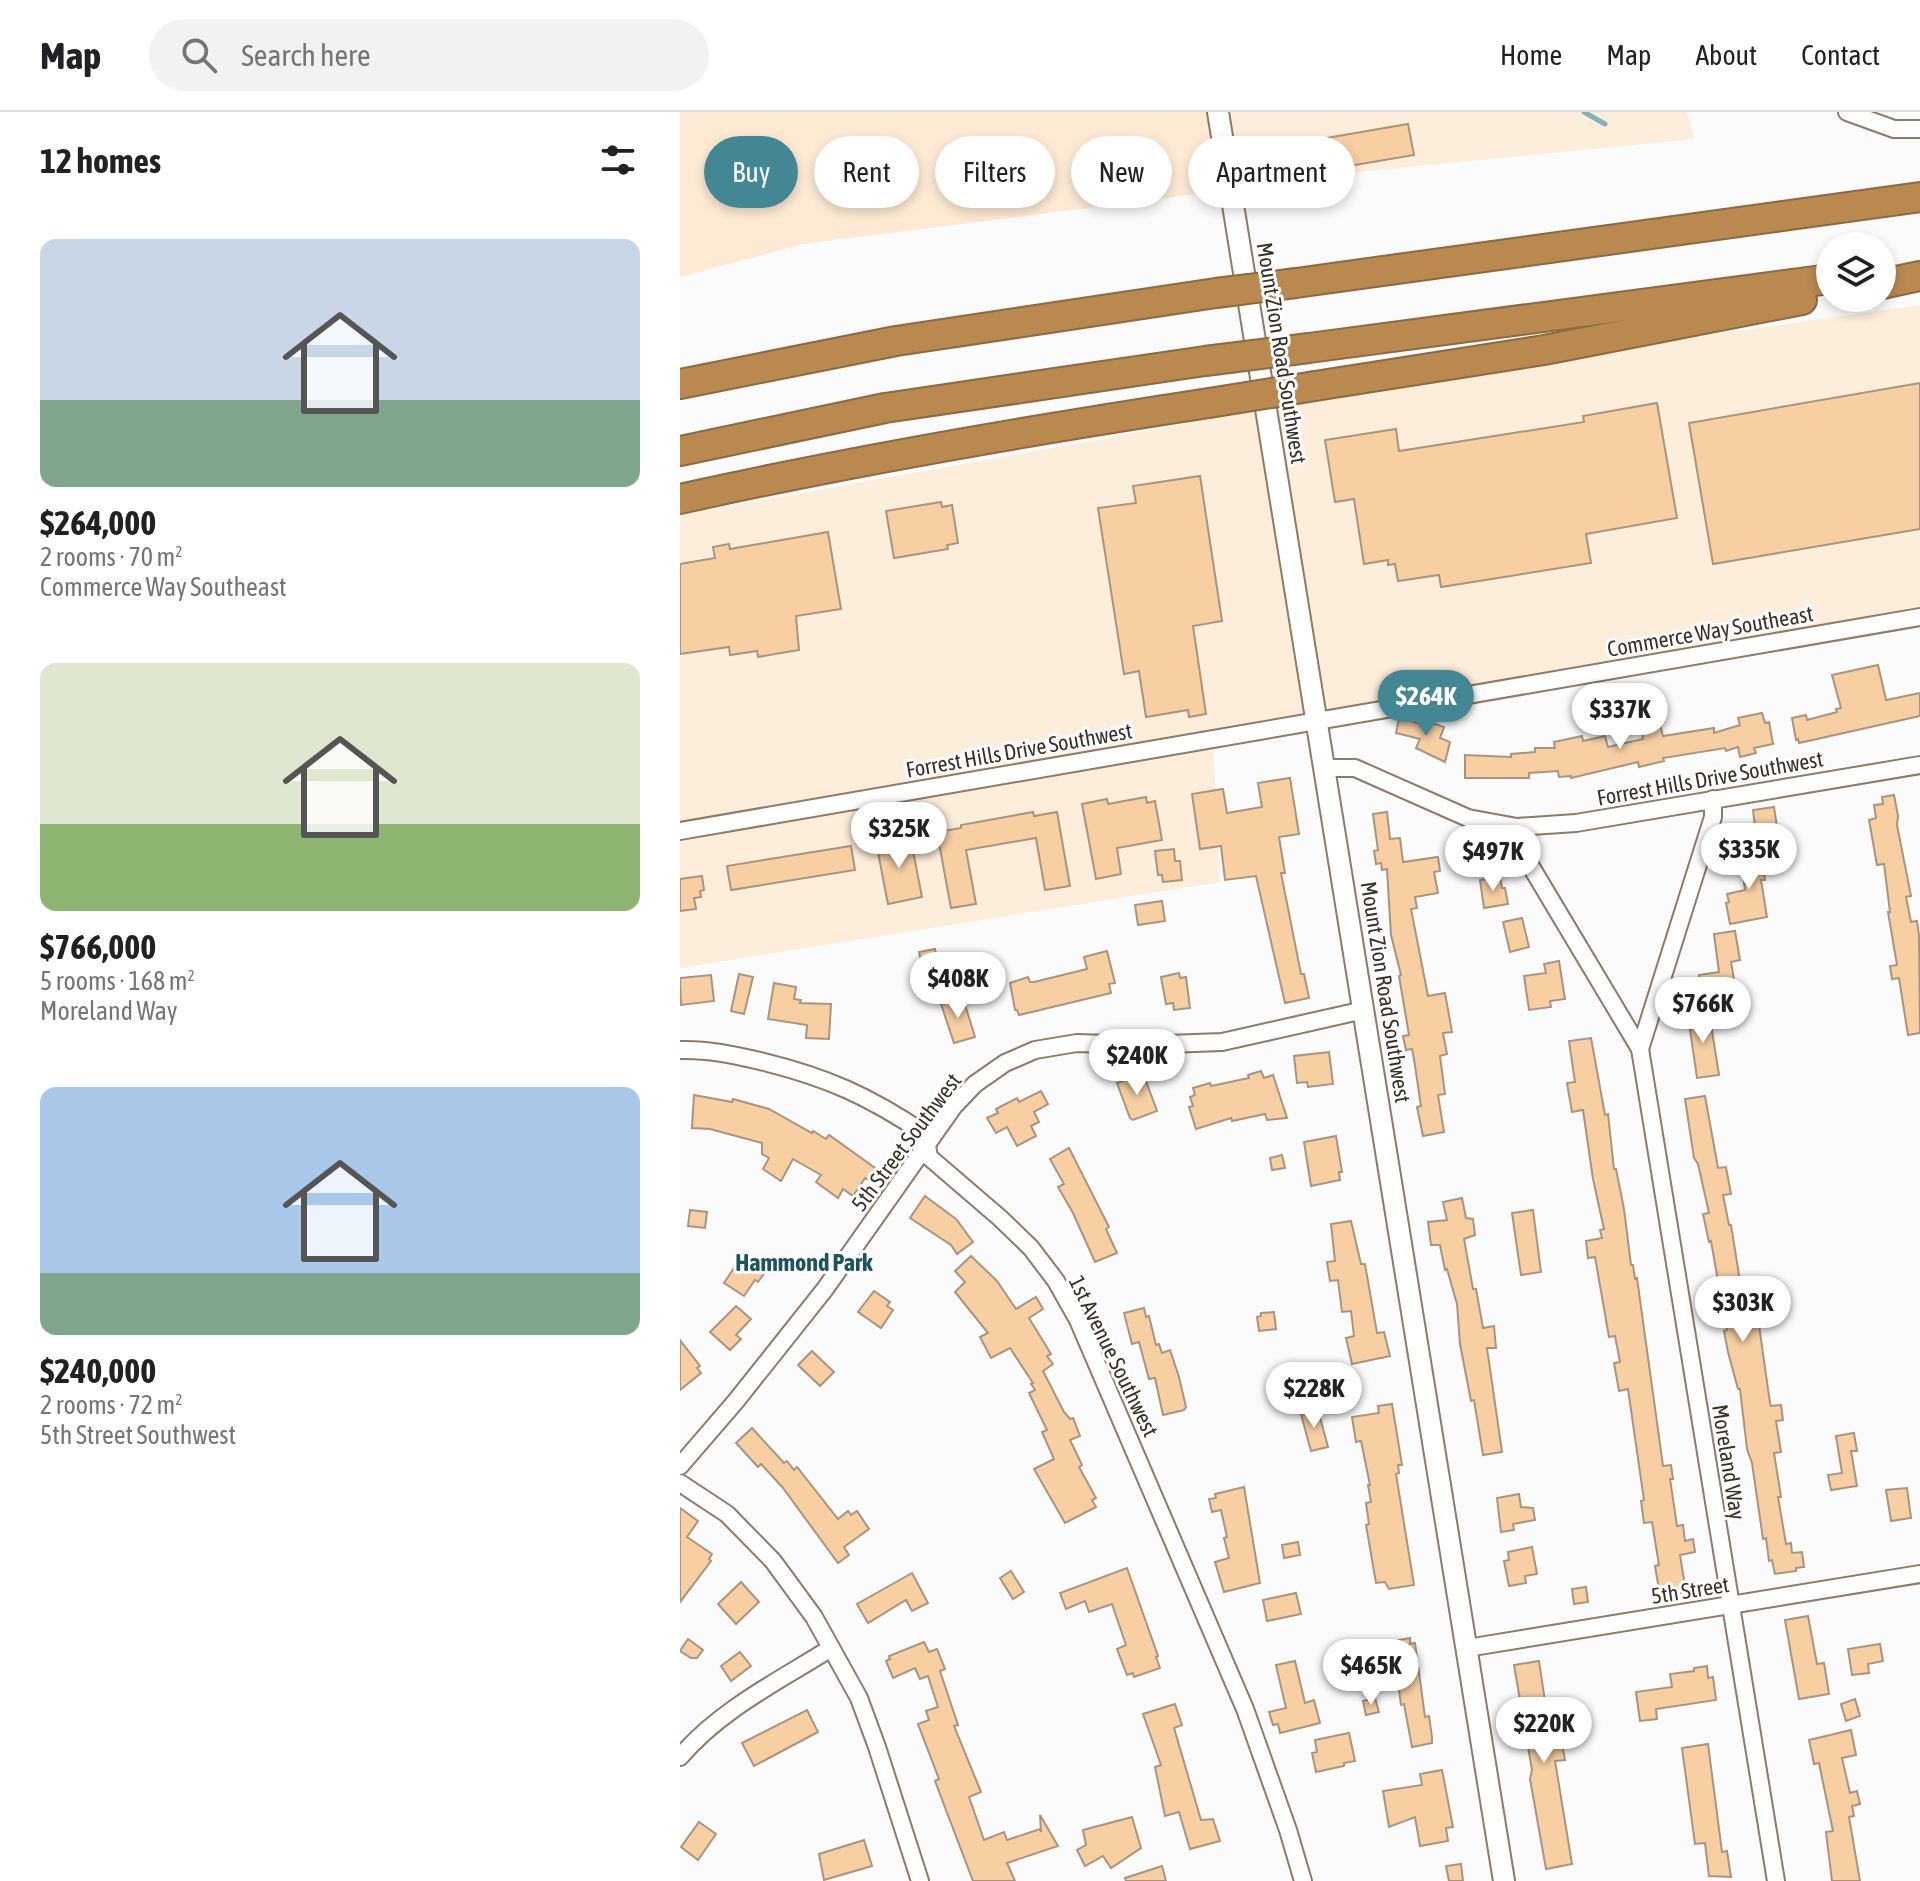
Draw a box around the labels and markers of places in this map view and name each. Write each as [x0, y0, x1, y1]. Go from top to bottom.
pin: $264K [1370, 670, 1482, 738]
pin: $337K [1564, 683, 1676, 751]
pin: $325K [843, 802, 955, 870]
pin: $335K [1693, 823, 1805, 891]
pin: $497K [1437, 825, 1549, 893]
pin: $408K [902, 952, 1014, 1020]
pin: $766K [1647, 977, 1759, 1045]
pin: $240K [1081, 1029, 1193, 1097]
pin: $303K [1687, 1276, 1799, 1344]
pin: $228K [1258, 1362, 1370, 1430]
pin: $465K [1315, 1639, 1427, 1707]
pin: $220K [1488, 1697, 1600, 1765]

